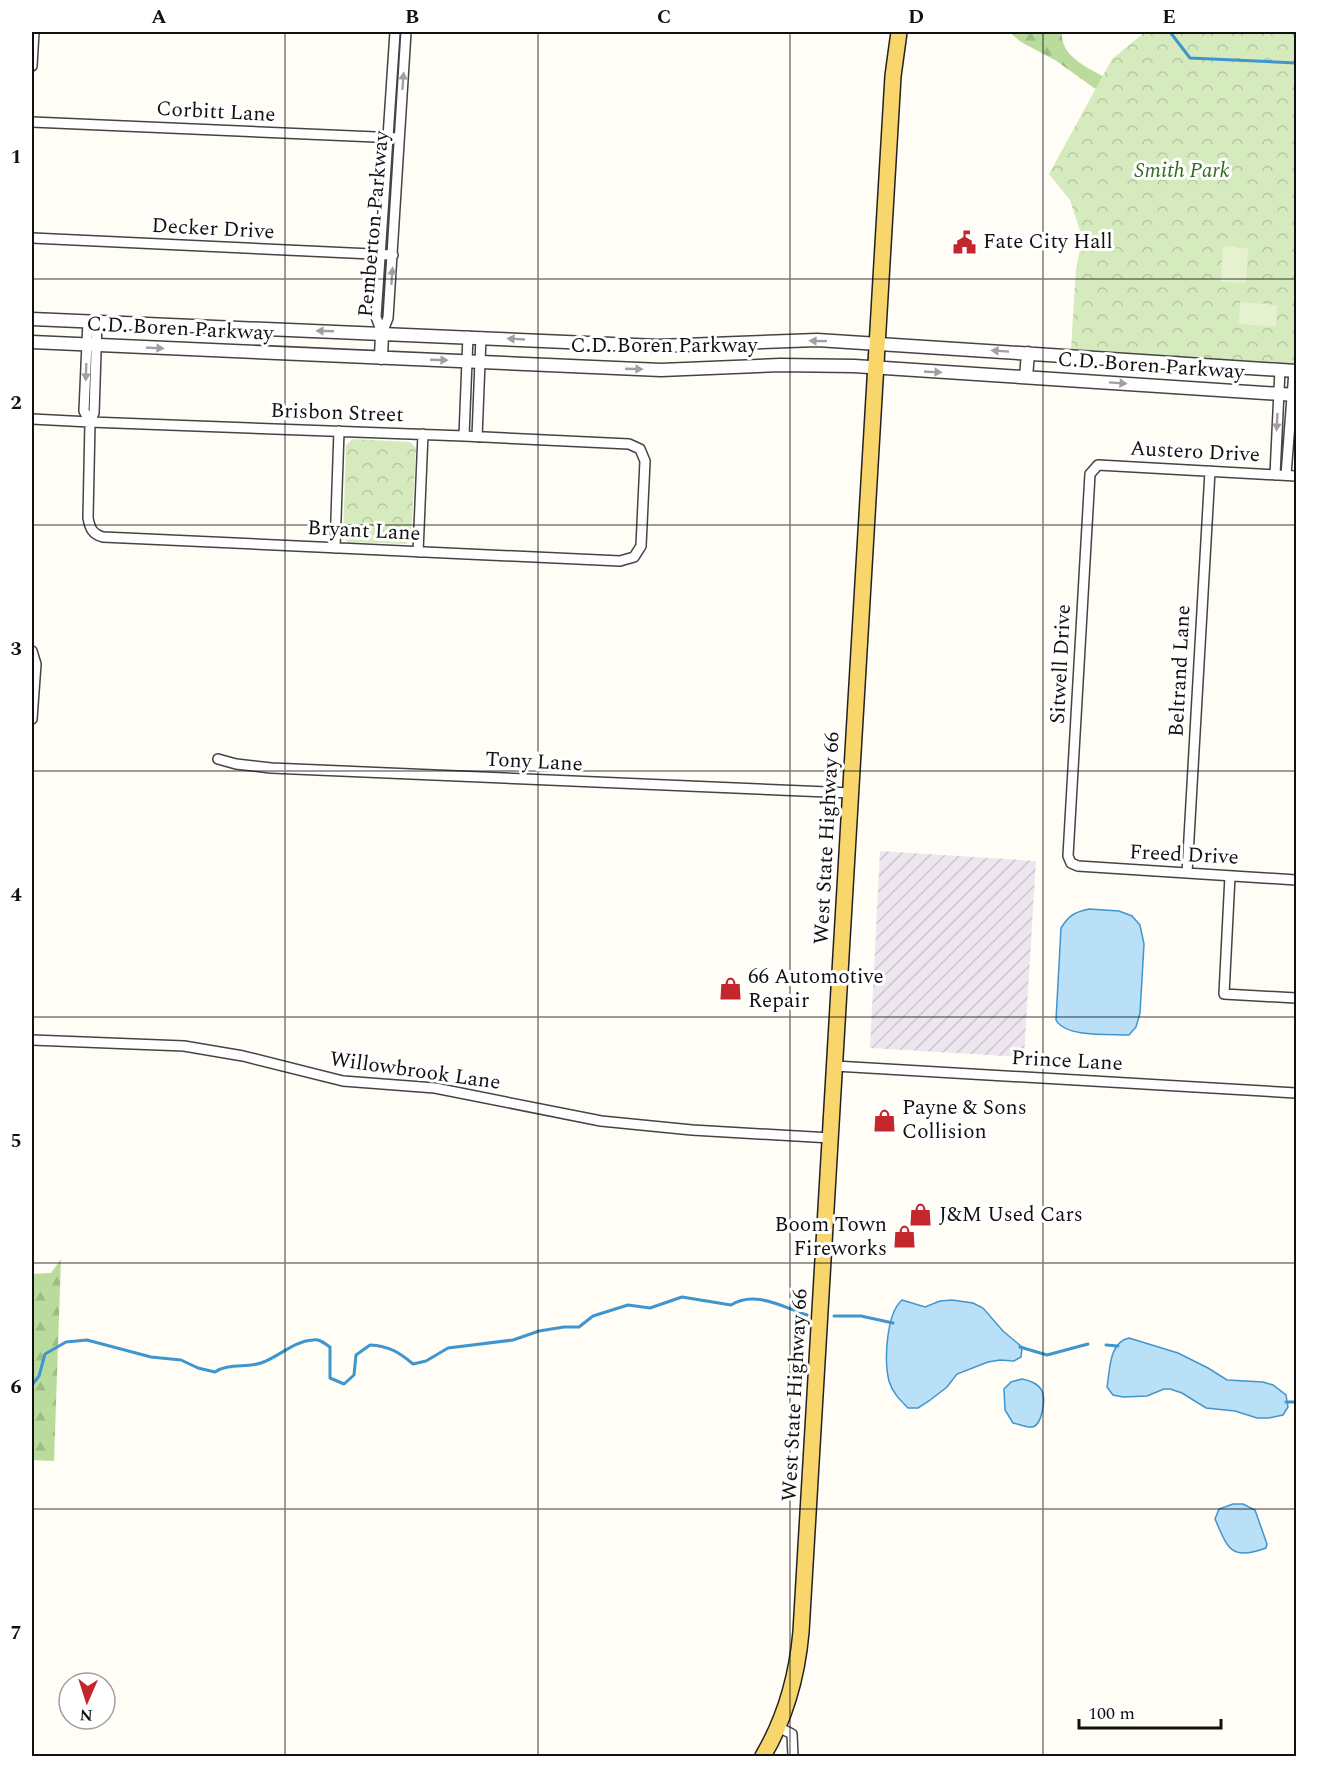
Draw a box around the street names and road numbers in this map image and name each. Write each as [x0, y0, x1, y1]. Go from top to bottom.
street label: Corbitt Lane [156, 93, 276, 131]
street label: Pemberton Parkway [350, 129, 398, 319]
street label: Decker Drive [151, 210, 275, 248]
street label: C.D. Boren Parkway [86, 308, 275, 350]
street label: C.D. Boren Parkway [570, 330, 758, 362]
street label: C.D. Boren Parkway [1057, 344, 1246, 389]
street label: Brisbon Street [270, 395, 404, 431]
street label: Austero Drive [1129, 433, 1261, 471]
street label: Bryant Lane [307, 512, 421, 550]
street label: Sitwell Drive [1042, 603, 1080, 725]
street label: Beltrand Lane [1161, 604, 1199, 738]
street label: West State Highway 66 [805, 731, 849, 945]
street label: Tony Lane [484, 743, 584, 781]
street label: Freed Drive [1129, 836, 1239, 874]
street label: Prince Lane [1010, 1042, 1124, 1080]
street label: Willowbrook Lane [327, 1043, 503, 1099]
street label: West State Highway 66 [773, 1288, 817, 1502]

